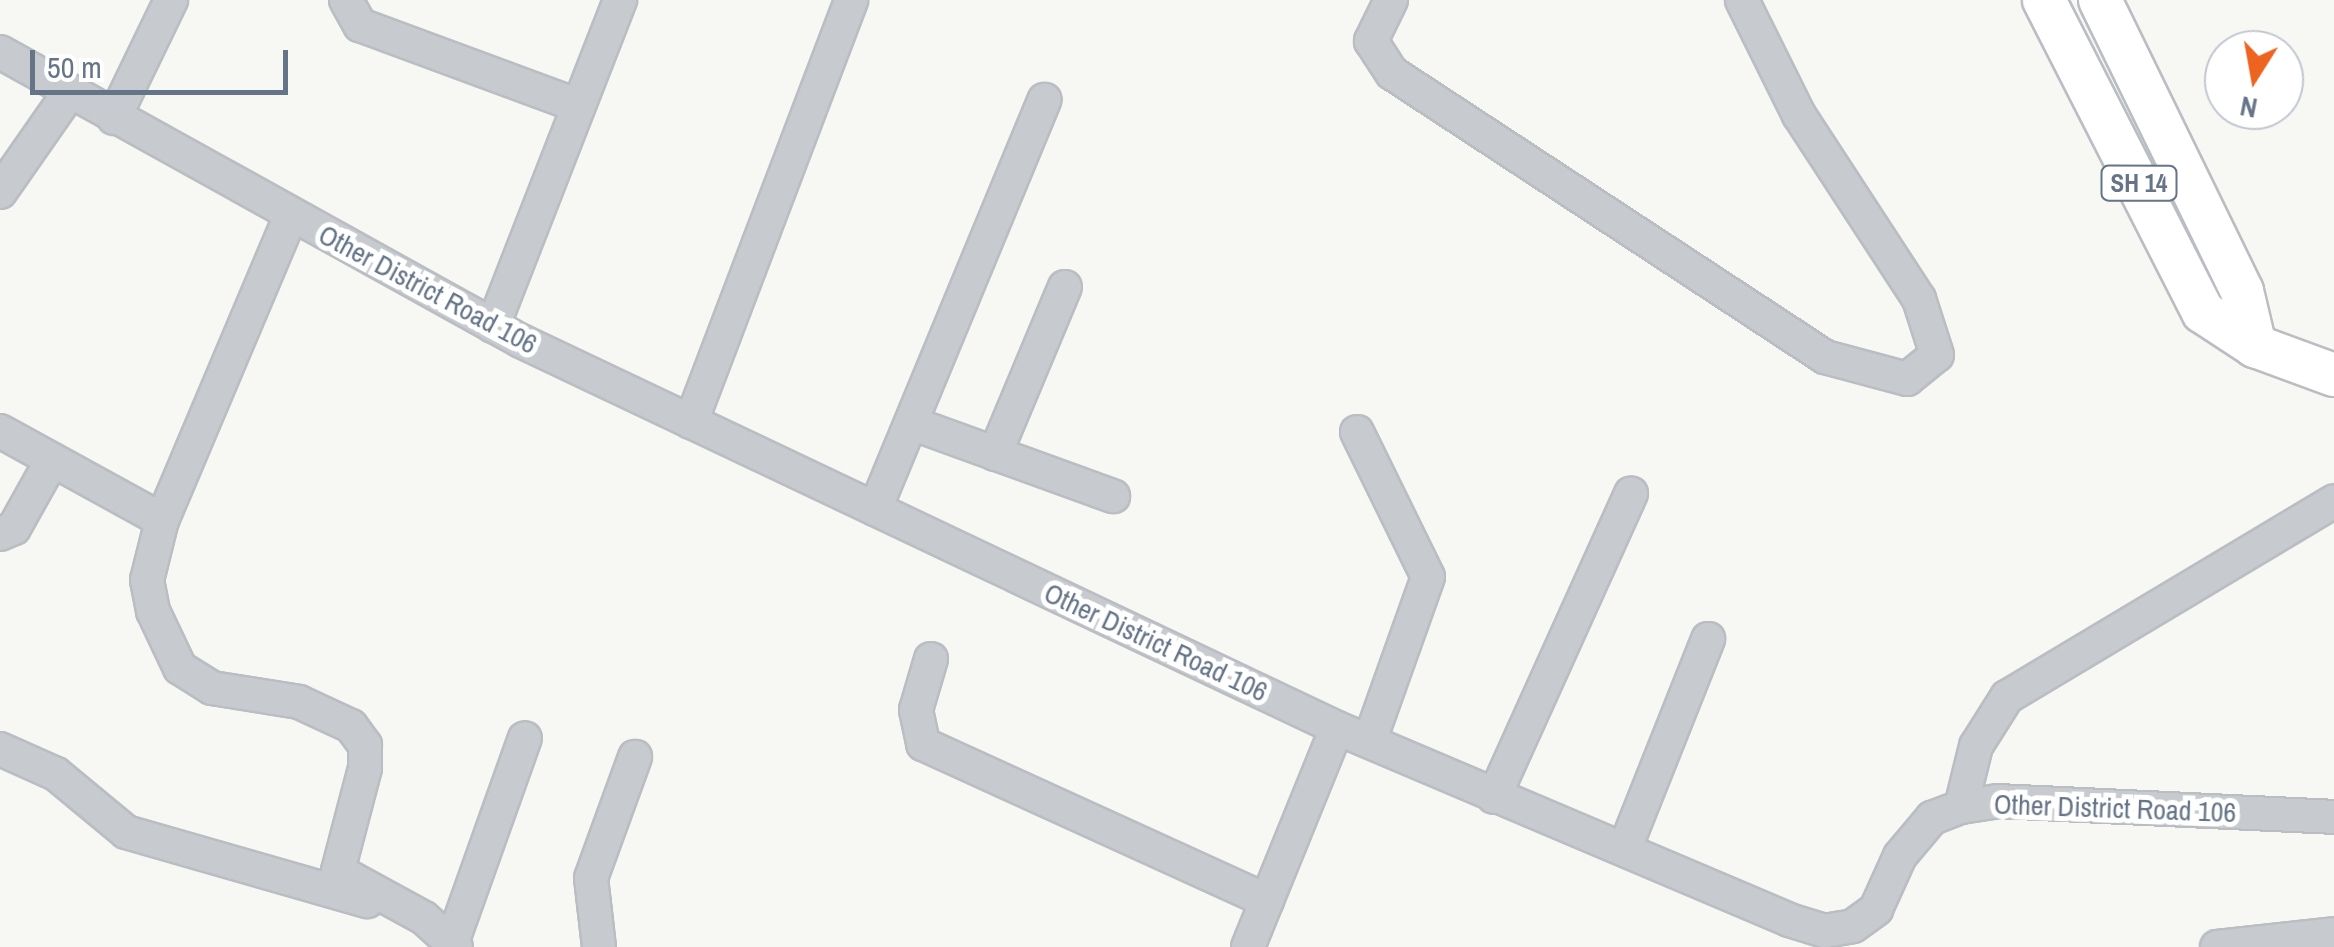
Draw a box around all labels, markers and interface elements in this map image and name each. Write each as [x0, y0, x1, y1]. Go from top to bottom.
scale bar [35, 30, 292, 92]
north arrow [2204, 30, 2304, 130]
text: 50 m [47, 47, 102, 87]
text: N [2237, 87, 2260, 128]
road number: SH 14 [2099, 163, 2179, 203]
street label: Other District Road 106 [313, 217, 543, 361]
street label: Other District Road 106 [1039, 576, 1273, 708]
street label: Other District Road 106 [1993, 787, 2237, 829]

